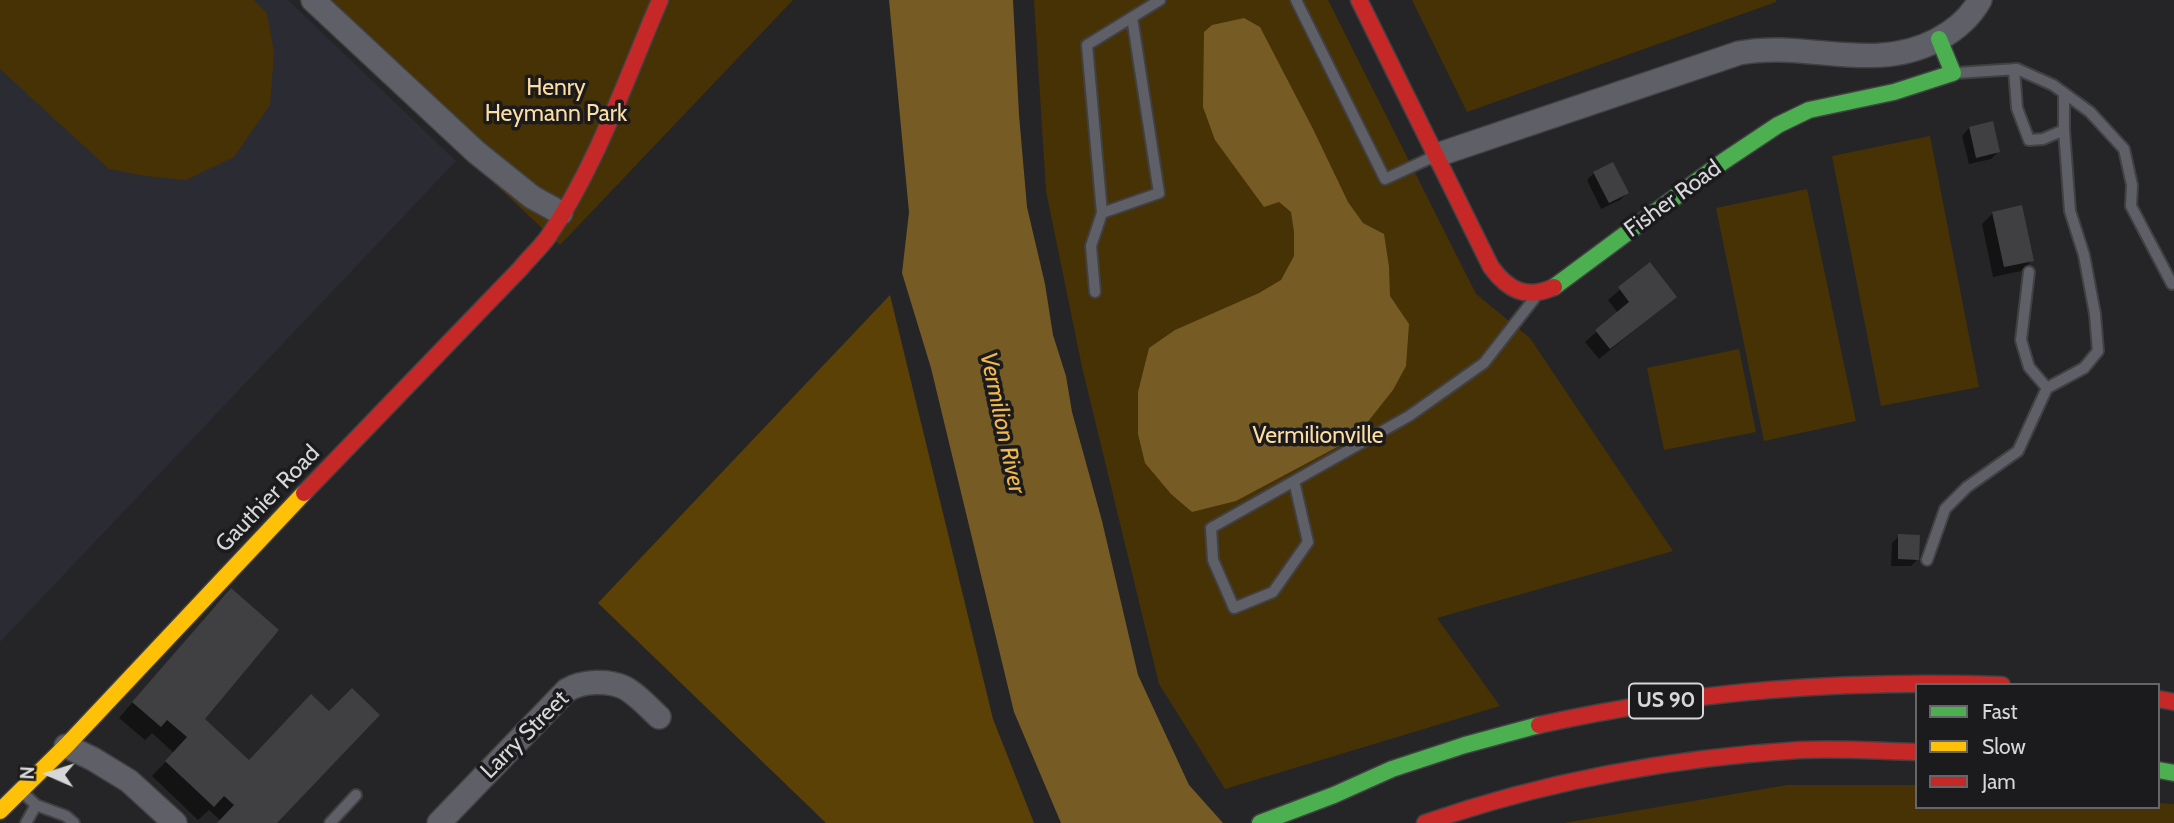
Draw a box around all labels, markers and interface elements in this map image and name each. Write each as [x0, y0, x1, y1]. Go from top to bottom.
park label: Henry Heymann Park [485, 74, 627, 128]
street label: Fisher Road [1619, 155, 1727, 243]
water label: Vermilion River [973, 350, 1031, 496]
park label: Vermilionville [1253, 422, 1383, 450]
street label: Gauthier Road [210, 440, 326, 558]
legend [1915, 683, 2160, 809]
road number: US 90 [1629, 684, 1703, 718]
street label: Larry Street [475, 685, 575, 785]
text: Fast [1982, 699, 2018, 724]
text: Slow [1982, 734, 2026, 759]
north arrow [14, 739, 84, 809]
text: N [16, 766, 39, 780]
text: Jam [1982, 769, 2016, 794]

